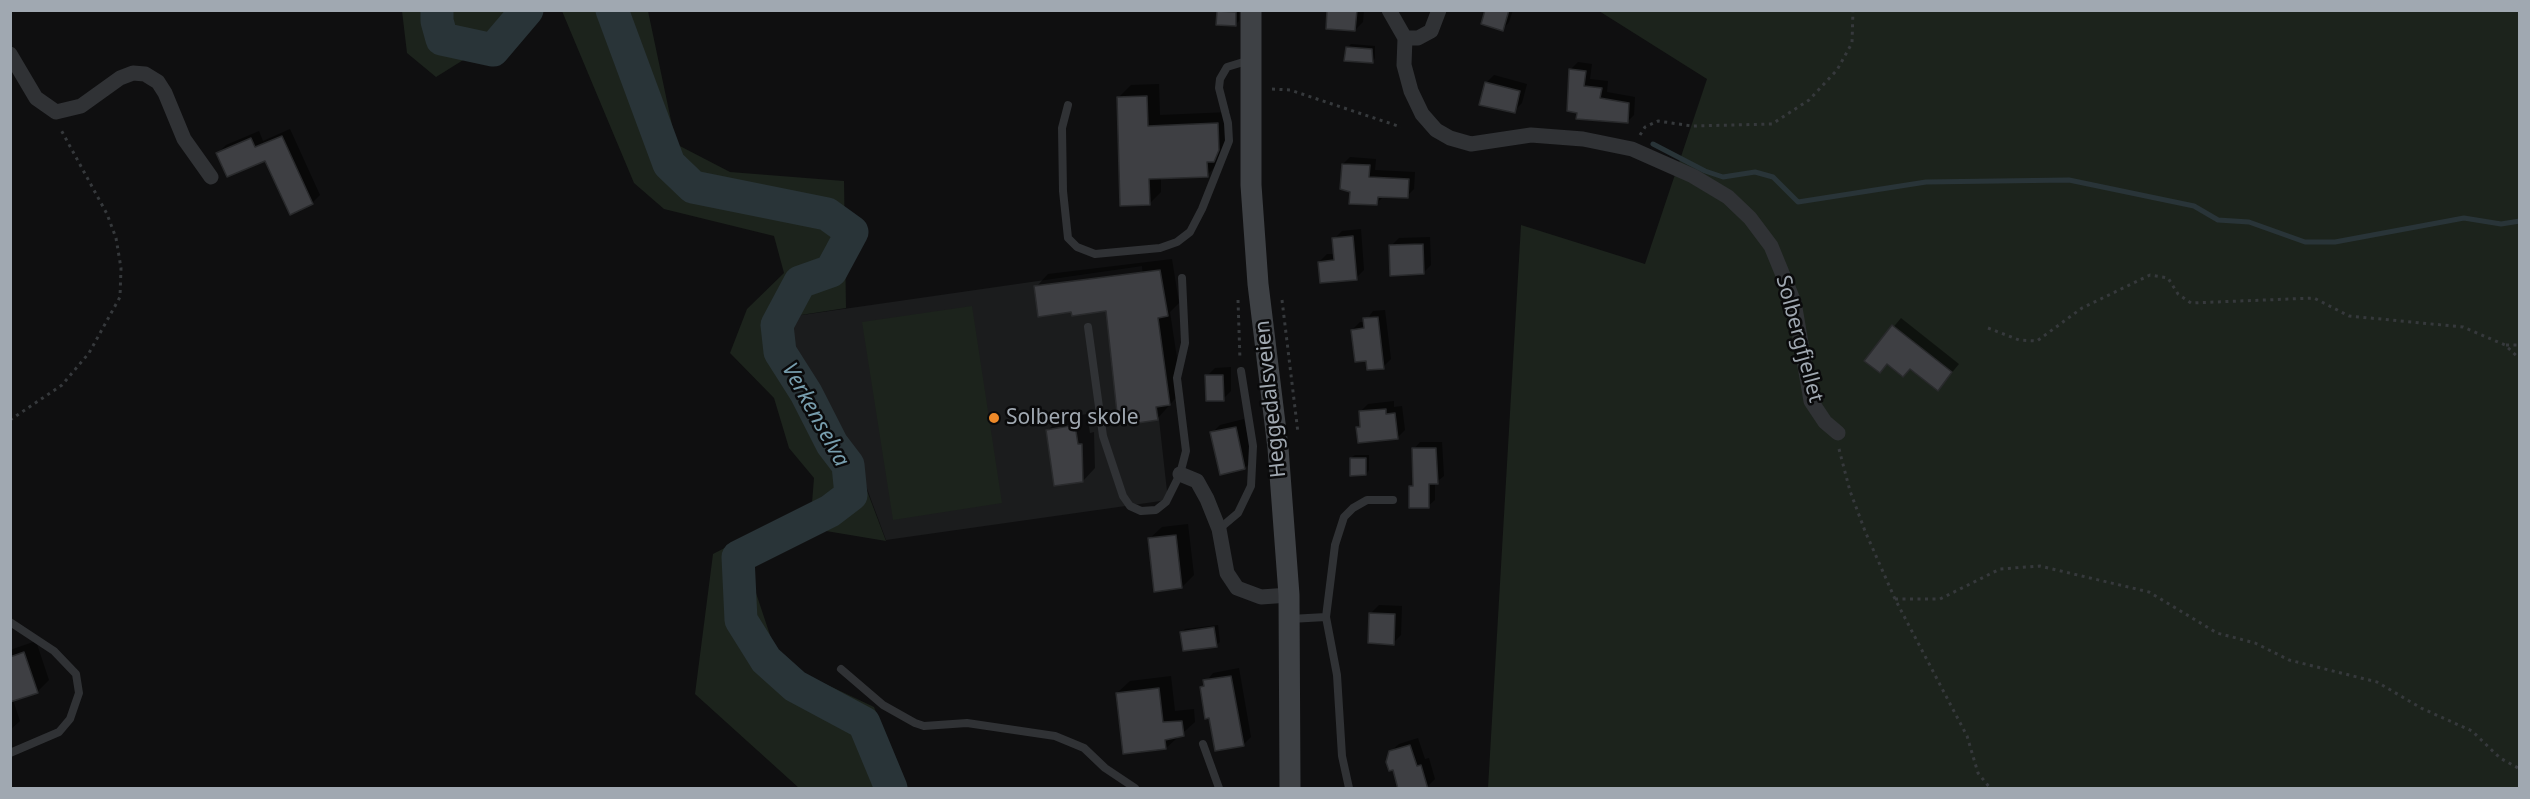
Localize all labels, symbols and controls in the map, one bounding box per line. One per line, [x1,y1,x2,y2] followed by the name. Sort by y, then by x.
[1770,273,1828,405] street label: Solbergfjellet
[1250,319,1292,479] street label: Heggedalsveien
[776,359,854,471] water label: Verkenselva
[1006,405,1138,431] place label: Solberg skole
[987,411,1001,425] marker: Solberg skole

